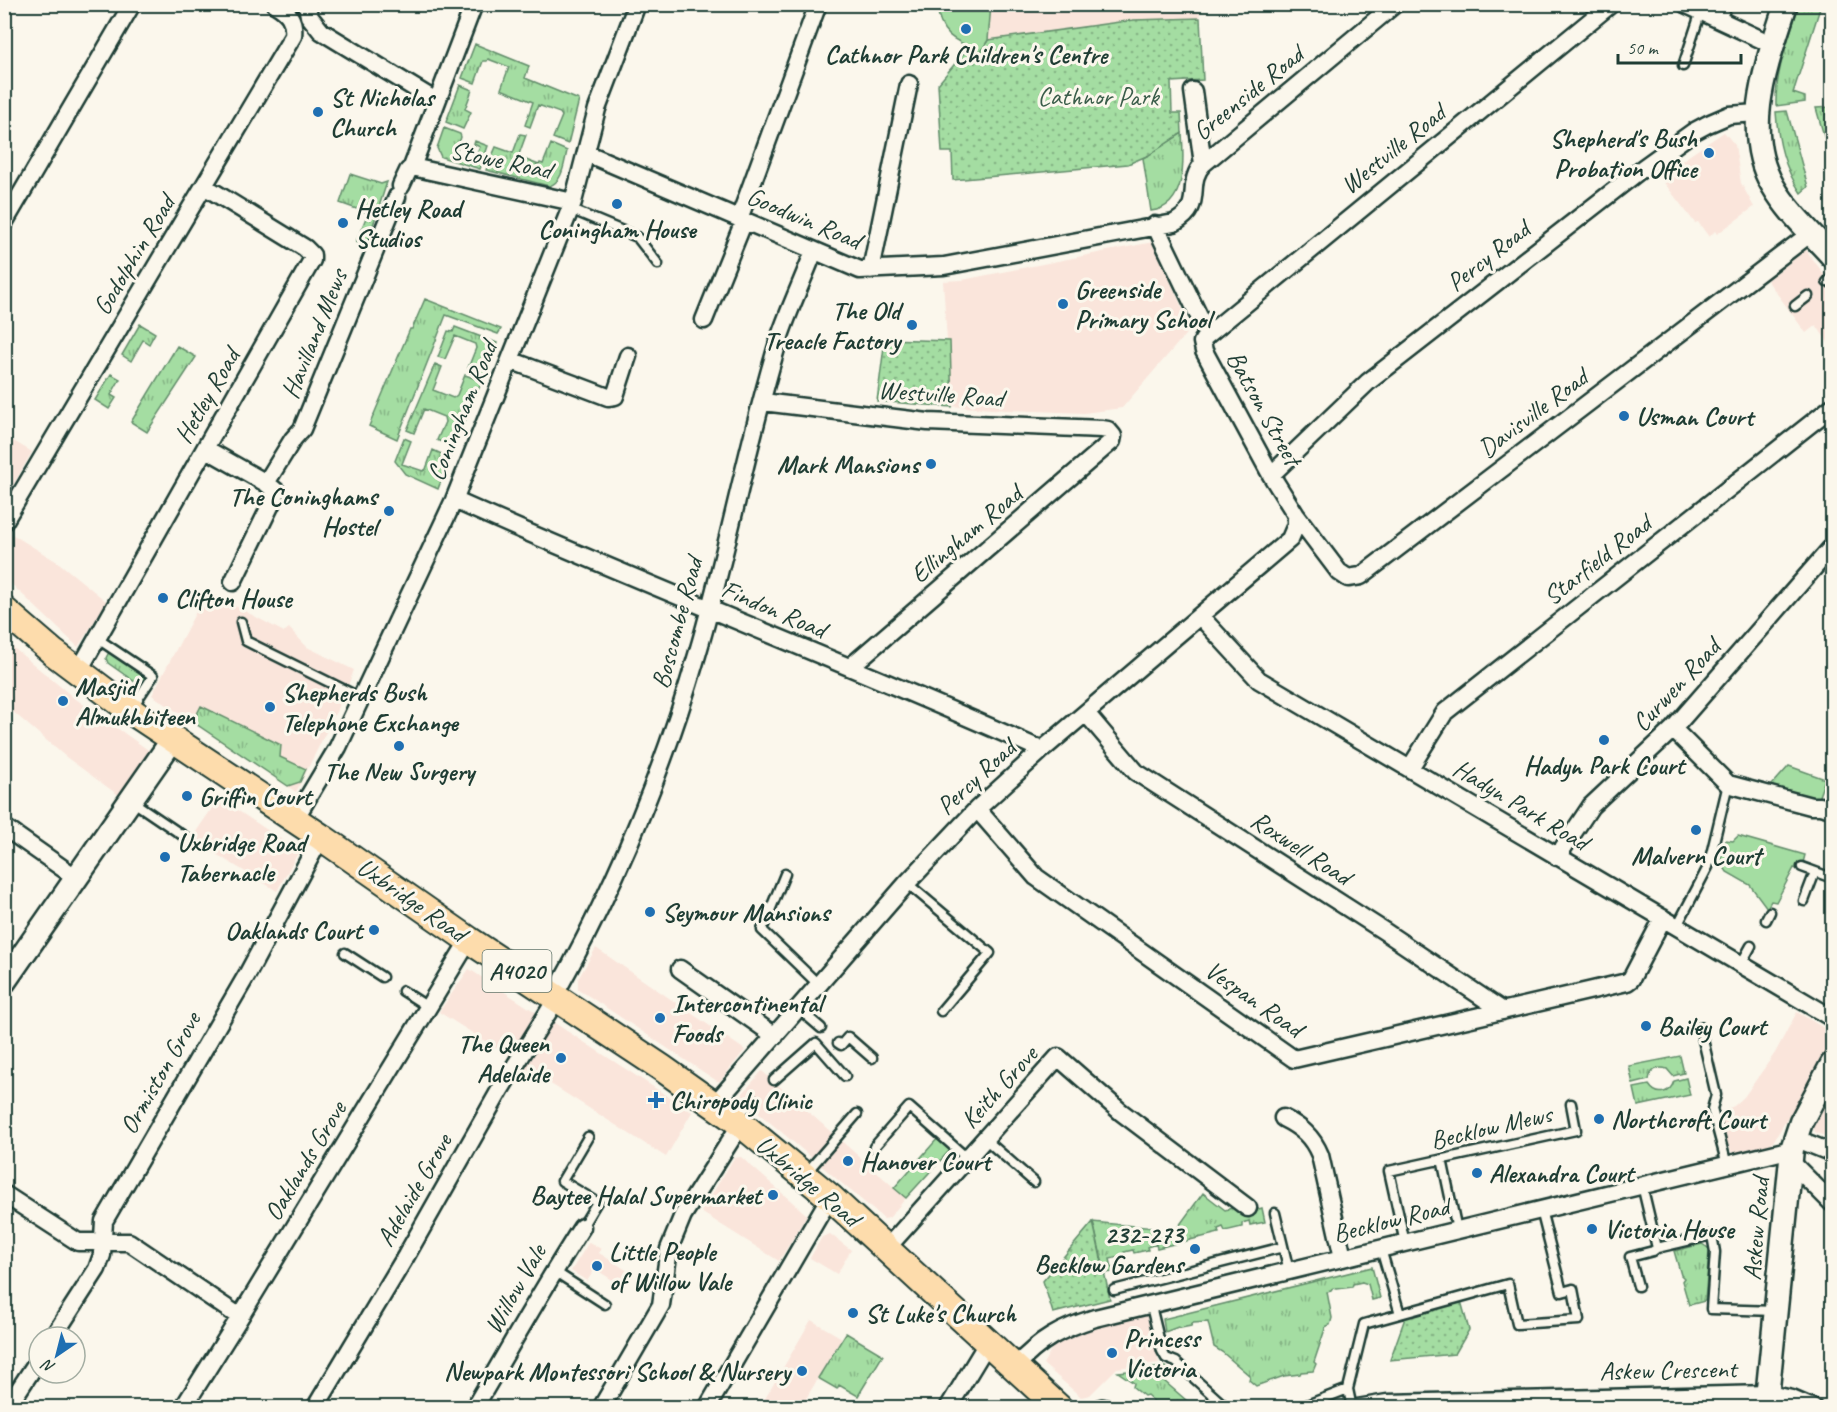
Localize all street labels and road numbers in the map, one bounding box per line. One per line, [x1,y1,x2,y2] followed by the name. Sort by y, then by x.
[1186,36,1313,148] street label: Greenside Road
[1334,94,1455,201] street label: Westville Road
[447,133,558,188] street label: Stowe Road
[742,179,870,258] street label: Goodwin Road
[85,186,185,321] street label: Godolphin Road
[1440,211,1539,299] street label: Percy Road
[273,263,356,403] street label: Havilland Mews
[419,333,506,486] street label: Coningham Road
[167,339,249,449] street label: Hetley Road
[1219,345,1311,474] street label: Batson Street
[1472,359,1597,465] street label: Davisville Road
[877,373,1008,415] street label: Westville Road
[903,475,1032,590] street label: Ellingham Road
[1536,505,1661,612] street label: Starfield Road
[644,550,711,692] street label: Boscombe Road
[717,572,835,647] street label: Findon Road
[1625,629,1730,738] street label: Curwen Road
[929,729,1025,822] street label: Percy Road
[1447,752,1598,860] street label: Hadyn Park Road
[1245,803,1361,895] street label: Roxwell Road
[351,850,476,952] street label: Uxbridge Road
[482,950,552,992] road number: A4020
[1199,953,1312,1047] street label: Vespan Road
[112,1004,210,1140] street label: Ormiston Grove
[953,1037,1047,1135] street label: Keith Grove
[256,1094,354,1227] street label: Oaklands Grove
[1427,1097,1557,1157] street label: Becklow Mews
[369,1126,460,1252] street label: Adelaide Grove
[749,1128,870,1237] street label: Uxbridge Road
[1735,1172,1777,1282] street label: Askew Road
[1330,1189,1456,1250] street label: Becklow Road
[476,1236,555,1339] street label: Willow Vale
[1599,1352,1739,1388] street label: Askew Crescent

